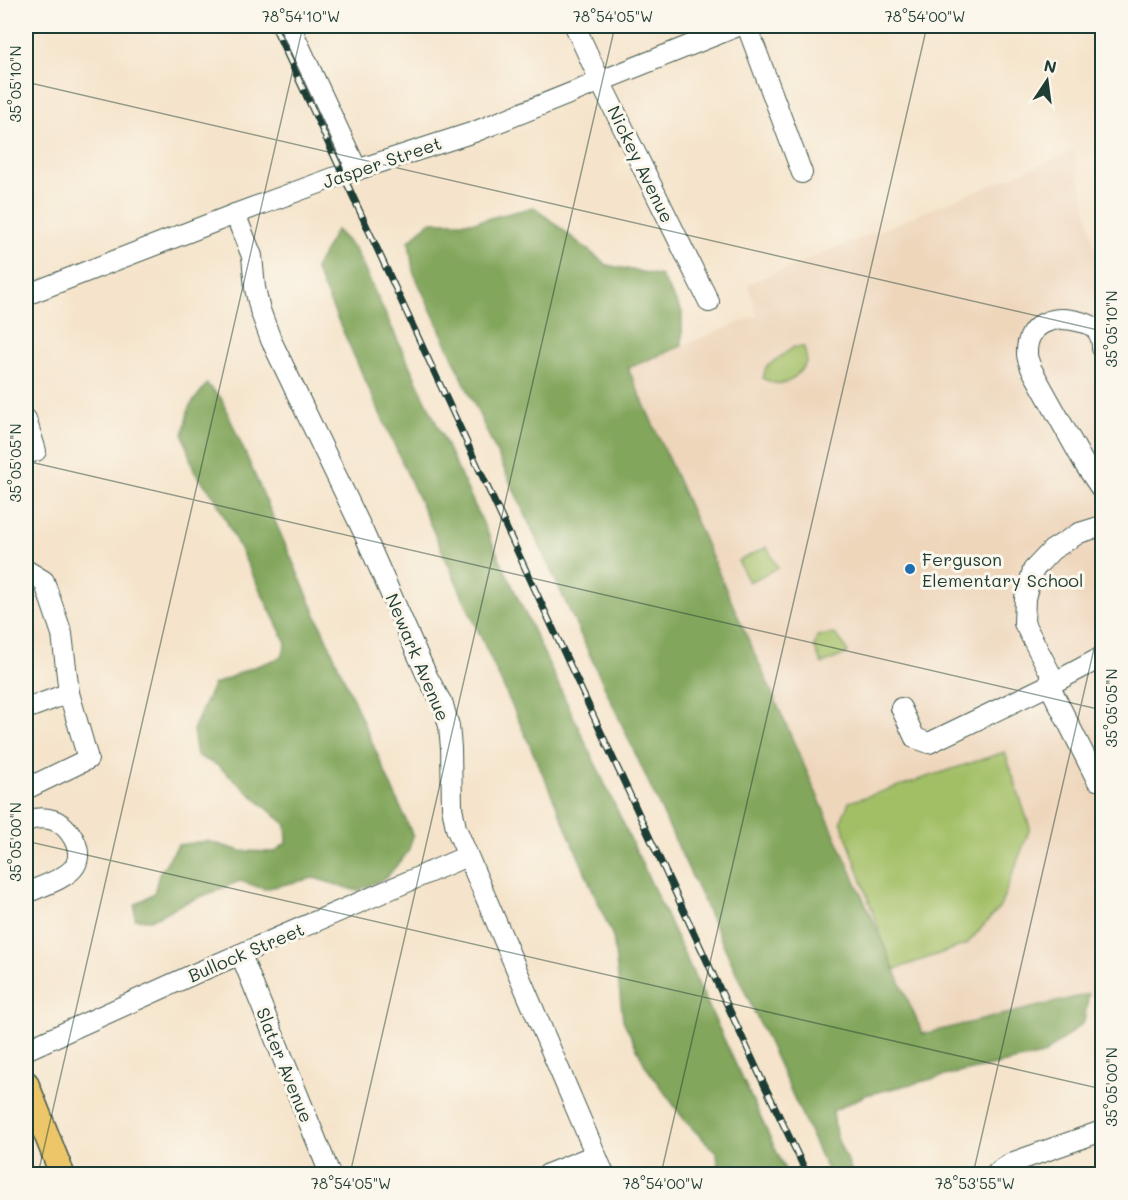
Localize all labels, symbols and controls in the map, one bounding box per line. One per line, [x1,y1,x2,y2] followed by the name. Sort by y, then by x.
[262,6,340,26] text: 78°54'10"W
[573,6,653,26] text: 78°54'05"W
[884,6,966,26] text: 78°54'00"W
[5,46,25,122] text: 35°05'10"N
[1017,51,1077,111] north arrow
[1042,54,1059,77] text: N
[602,101,680,227] street label: Nickey Avenue
[319,130,445,194] street label: Jasper Street
[1101,291,1121,367] text: 35°05'10"N
[5,424,25,503] text: 35°05'05"N
[922,547,1084,592] place label: Ferguson Elementary School
[903,562,917,576] marker: Ferguson Elementary School
[380,590,456,724] street label: Newark Avenue
[1101,669,1121,748] text: 35°05'05"N
[5,802,25,882] text: 35°05'00"N
[184,917,308,987] street label: Bullock Street
[251,1004,319,1126] street label: Slater Avenue
[1101,1047,1121,1127] text: 35°05'00"N
[311,1173,391,1193] text: 78°54'05"W
[622,1173,704,1193] text: 78°54'00"W
[935,1173,1015,1193] text: 78°53'55"W

